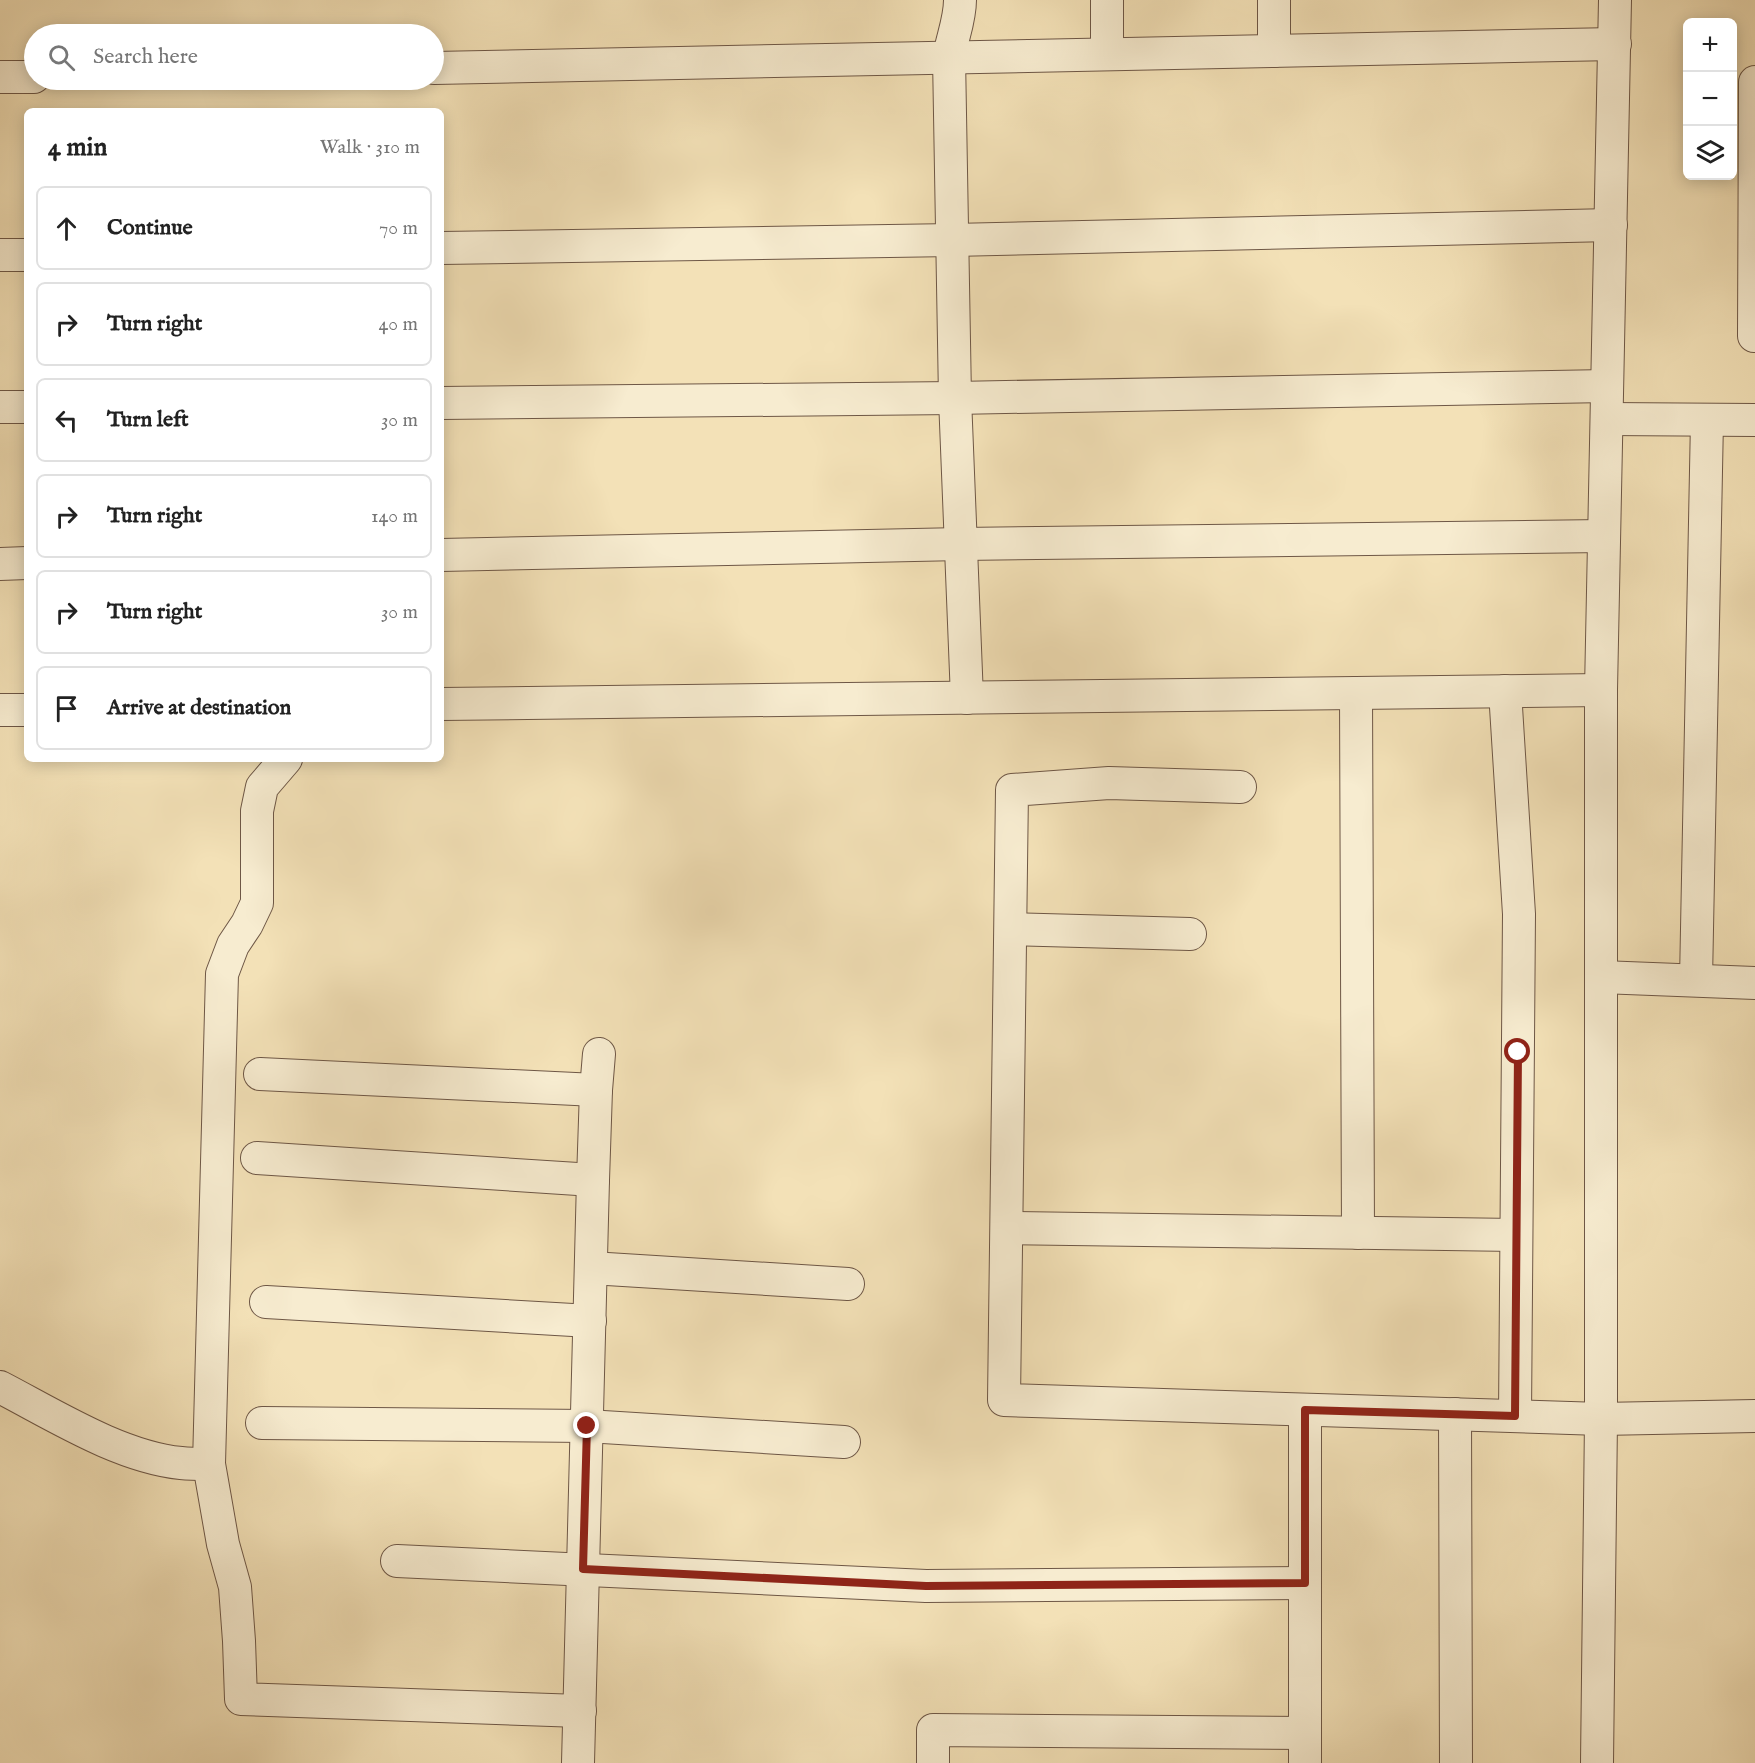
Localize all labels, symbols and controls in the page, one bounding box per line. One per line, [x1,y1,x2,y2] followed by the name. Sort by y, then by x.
[1683,18,1737,180] map controls
[1683,18,1737,72] button: +
[24,24,444,90] search box
[45,41,78,74] icon: search
[93,43,198,71] text: Search here
[1683,72,1737,126] button: −
[1683,126,1737,180] button: layers
[48,131,107,164] text: 4 min
[320,135,420,160] text: Walk · 310 m
[50,212,83,245] icon: ahead
[107,214,193,242] text: Continue
[379,216,418,241] text: 70 m
[50,308,83,341] icon: right
[107,310,202,338] text: Turn right
[379,312,418,337] text: 40 m
[50,404,83,437] icon: left
[107,406,189,434] text: Turn left
[381,408,418,433] text: 30 m
[50,500,83,533] icon: right
[107,502,202,530] text: Turn right
[371,504,418,529] text: 140 m
[50,596,83,629] icon: right
[107,598,202,626] text: Turn right
[381,600,418,625] text: 30 m
[50,692,83,725] icon: arrive
[107,694,291,722] text: Arrive at destination
[1504,1038,1530,1064] route start
[573,1412,599,1438] route end

